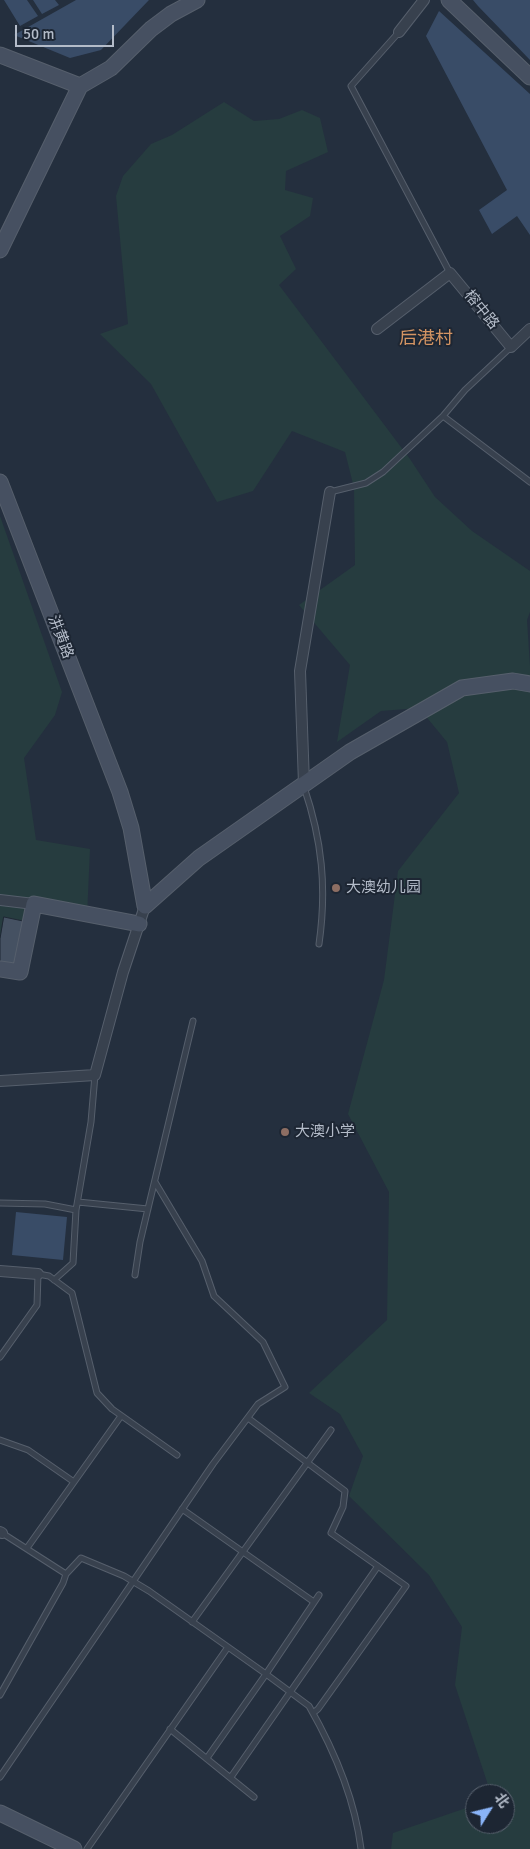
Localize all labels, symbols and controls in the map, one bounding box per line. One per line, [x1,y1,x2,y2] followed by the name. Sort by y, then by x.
[18,15,116,47] scale bar
[23,25,54,43] text: 50 m
[460,287,502,333] street label: 榕中路
[399,328,453,350] district label: 后港村
[44,613,76,661] street label: 汫黄路
[346,879,421,897] place label: 大澳幼儿园
[330,882,342,894] marker: 大澳幼儿园
[295,1123,355,1141] place label: 大澳小学
[279,1126,291,1138] marker: 大澳小学
[465,1784,515,1834] north arrow
[491,1790,513,1811] text: 北

